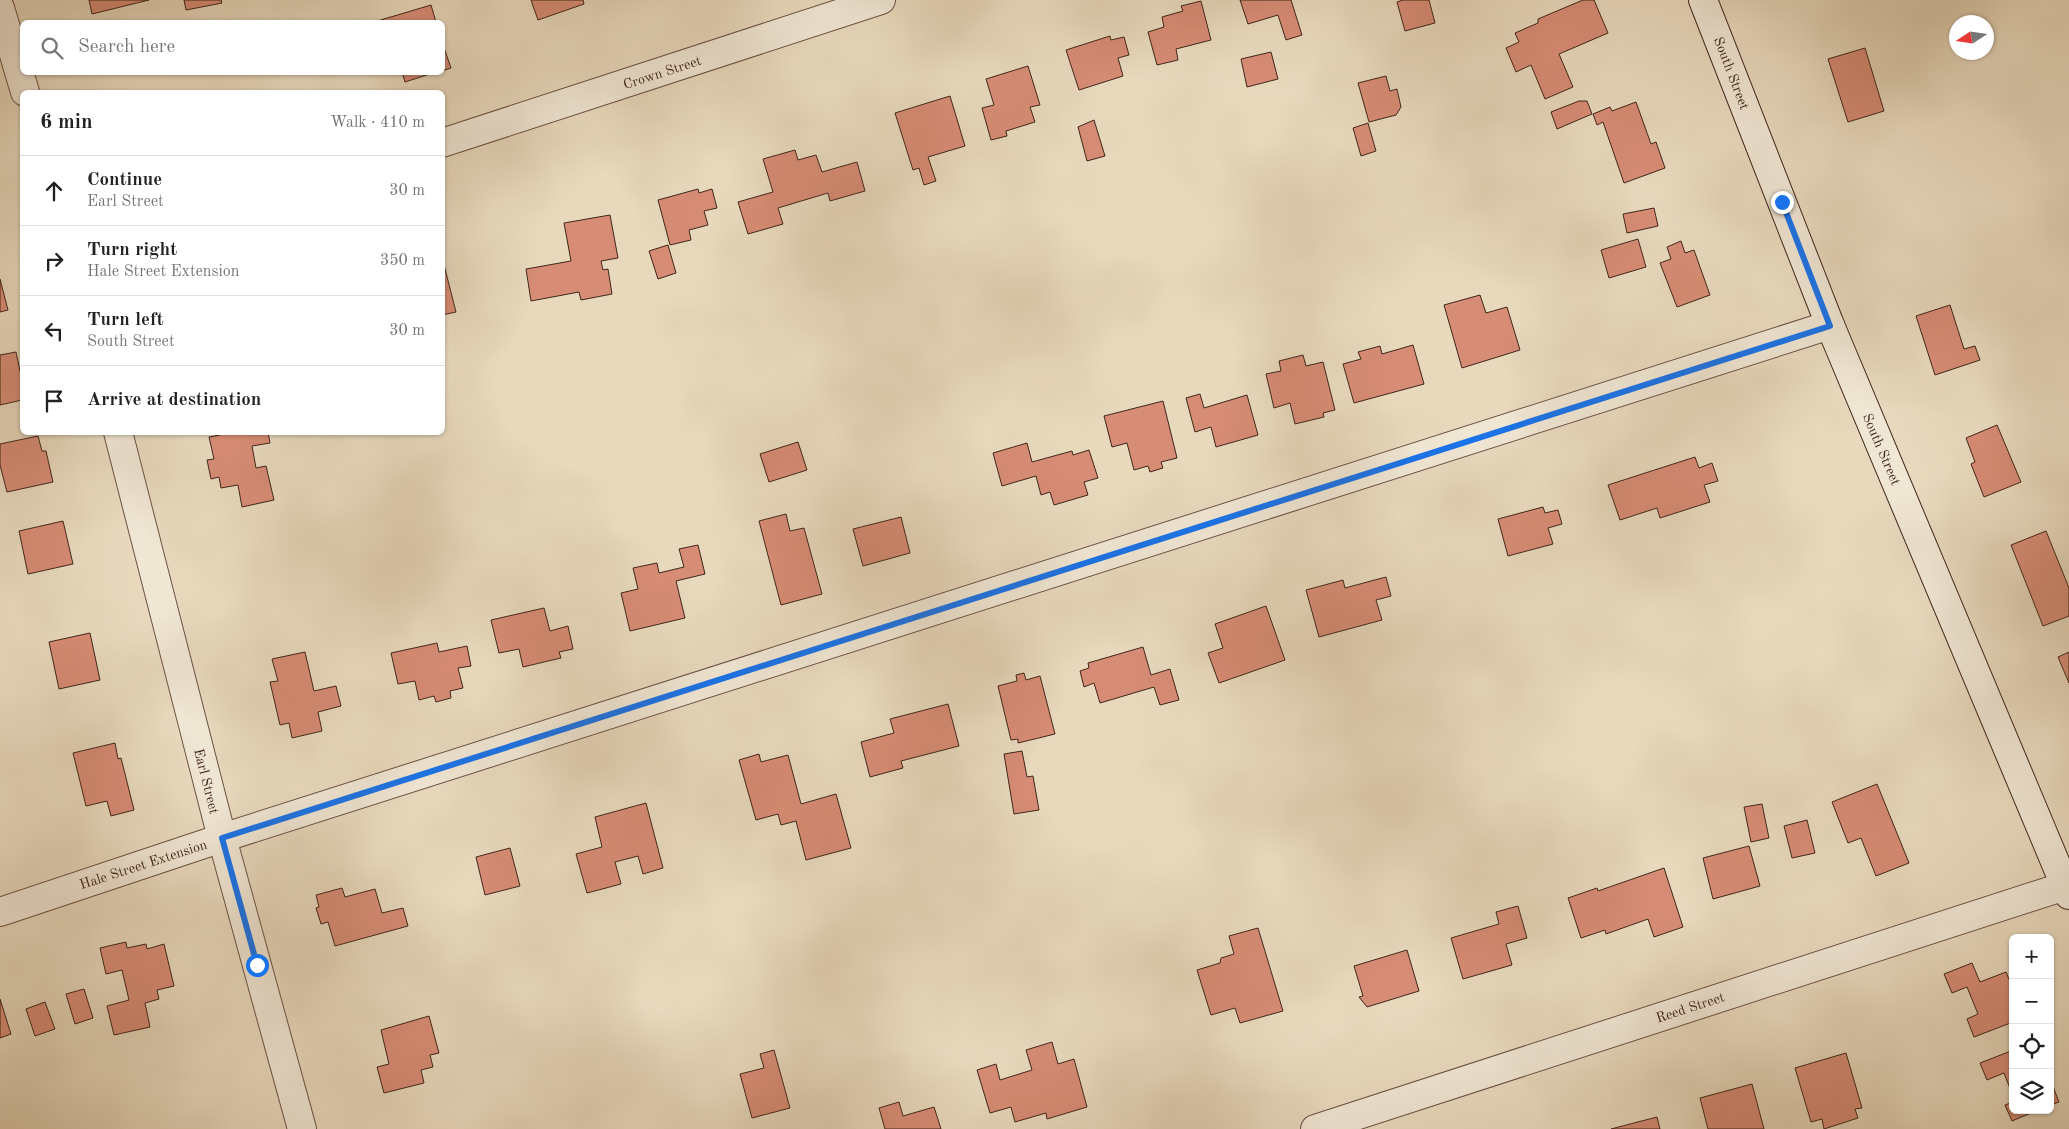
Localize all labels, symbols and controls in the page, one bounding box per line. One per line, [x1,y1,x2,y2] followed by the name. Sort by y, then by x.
[1949,15,1994,60] north arrow
[20,20,445,75] search box
[38,34,66,62] icon: search
[1711,35,1751,112] street label: South Street
[78,38,175,57] text: Search here
[621,54,703,92] street label: Crown Street
[40,112,93,133] text: 6 min
[330,115,425,131] text: Walk · 410 m
[87,171,162,190] text: Continue
[40,177,68,205] icon: ahead
[389,183,425,199] text: 30 m
[1771,191,1794,214] route end
[87,194,164,210] text: Earl Street
[87,241,177,260] text: Turn right
[40,247,68,275] icon: right
[380,253,425,269] text: 350 m
[87,264,239,280] text: Hale Street Extension
[87,311,164,330] text: Turn left
[40,317,68,345] icon: left
[389,323,425,339] text: 30 m
[87,334,175,350] text: South Street
[40,387,68,415] icon: arrive
[87,391,261,410] text: Arrive at destination
[1860,411,1903,487] street label: South Street
[191,747,221,816] street label: Earl Street
[78,838,209,892] street label: Hale Street Extension
[2009,934,2054,1114] map controls
[2009,934,2054,979] button: +
[246,954,269,977] route start
[2009,979,2054,1024] button: −
[1654,990,1726,1026] street label: Reed Street
[2009,1024,2054,1069] button: locate
[2009,1069,2054,1114] button: layers

